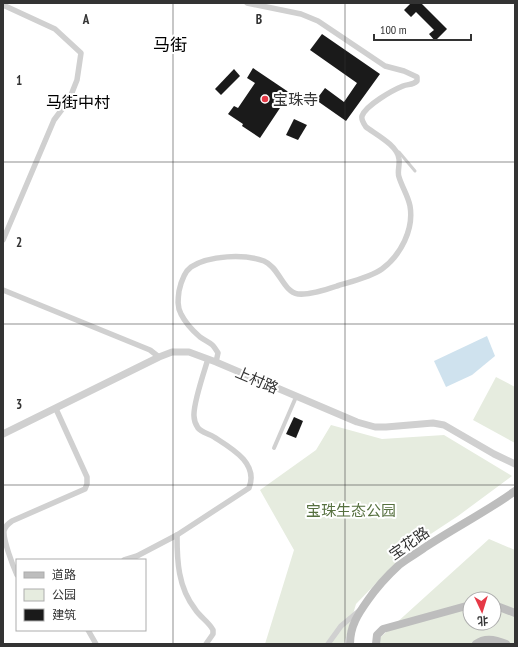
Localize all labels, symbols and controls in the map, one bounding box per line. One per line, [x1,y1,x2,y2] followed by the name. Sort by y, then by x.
[82,11,90,28] text: A
[256,11,262,28] text: B
[374,16,471,42] scale bar
[380,22,407,37] text: 100 m
[153,34,187,56] district label: 马街
[16,72,22,89] text: 1
[273,90,318,109] place label: 宝珠寺
[46,92,110,112] district label: 马街中村
[260,94,270,104] marker: 宝珠寺
[16,234,22,251] text: 2
[233,362,281,398] street label: 上村路
[16,396,22,413] text: 3
[306,501,396,520] park label: 宝珠生态公园
[385,522,433,564] street label: 宝花路
[16,559,146,631] legend
[52,567,76,582] text: 道路
[52,587,76,602] text: 公园
[462,591,502,631] north arrow
[52,607,76,622] text: 建筑
[477,614,489,628] text: 北

